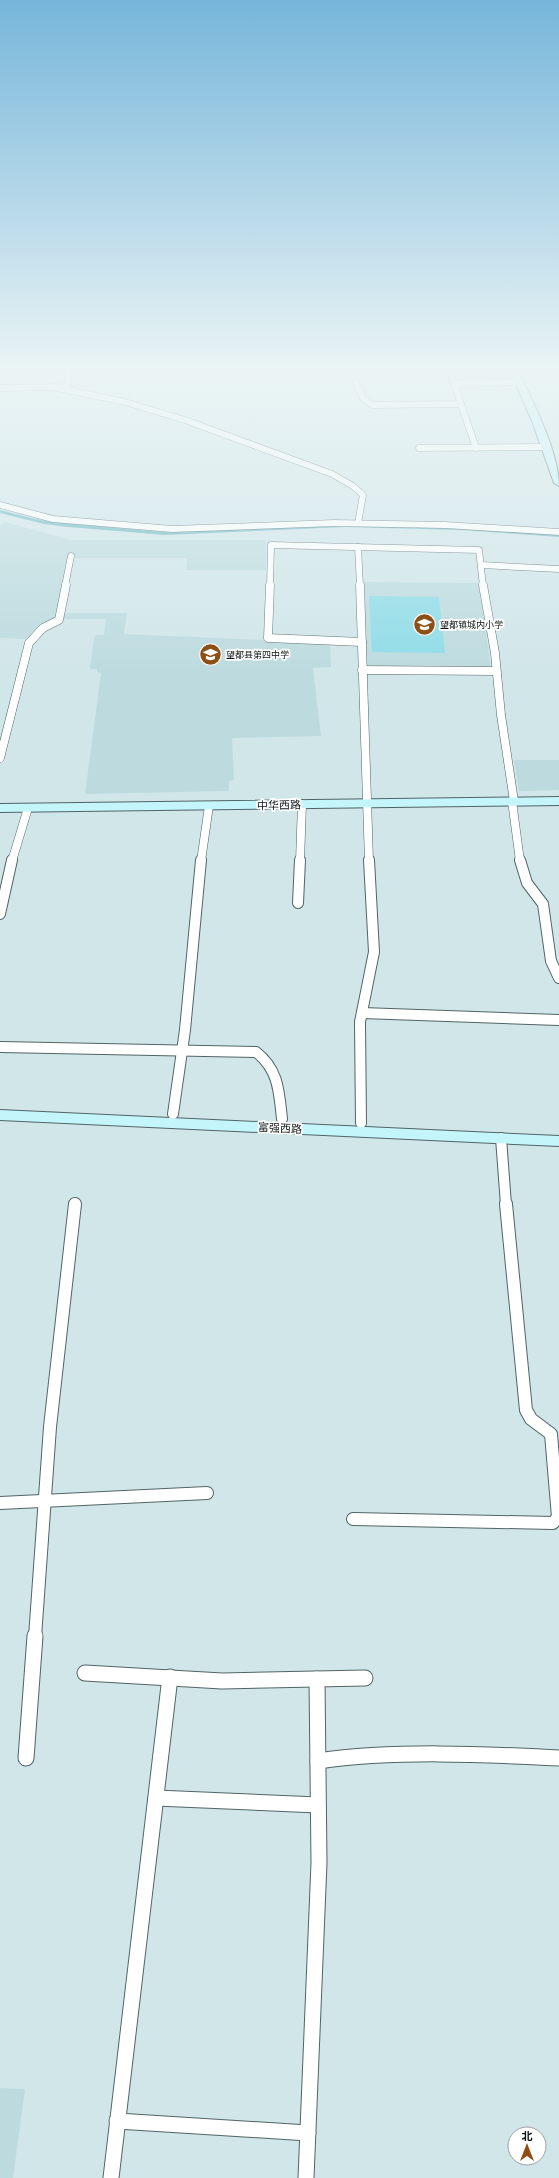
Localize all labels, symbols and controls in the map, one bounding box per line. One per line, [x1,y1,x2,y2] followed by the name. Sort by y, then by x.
[412,612,438,638] school or university icon: 望都镇城内小学
[440,619,503,630] place label: 望都镇城内小学
[198,642,224,668] school or university icon: 望都县第四中学
[226,649,289,660] place label: 望都县第四中学
[257,798,301,812] street label: 中华西路
[258,1120,302,1136] street label: 富强西路
[507,2126,547,2166] north arrow
[522,2129,533,2143] text: 北

